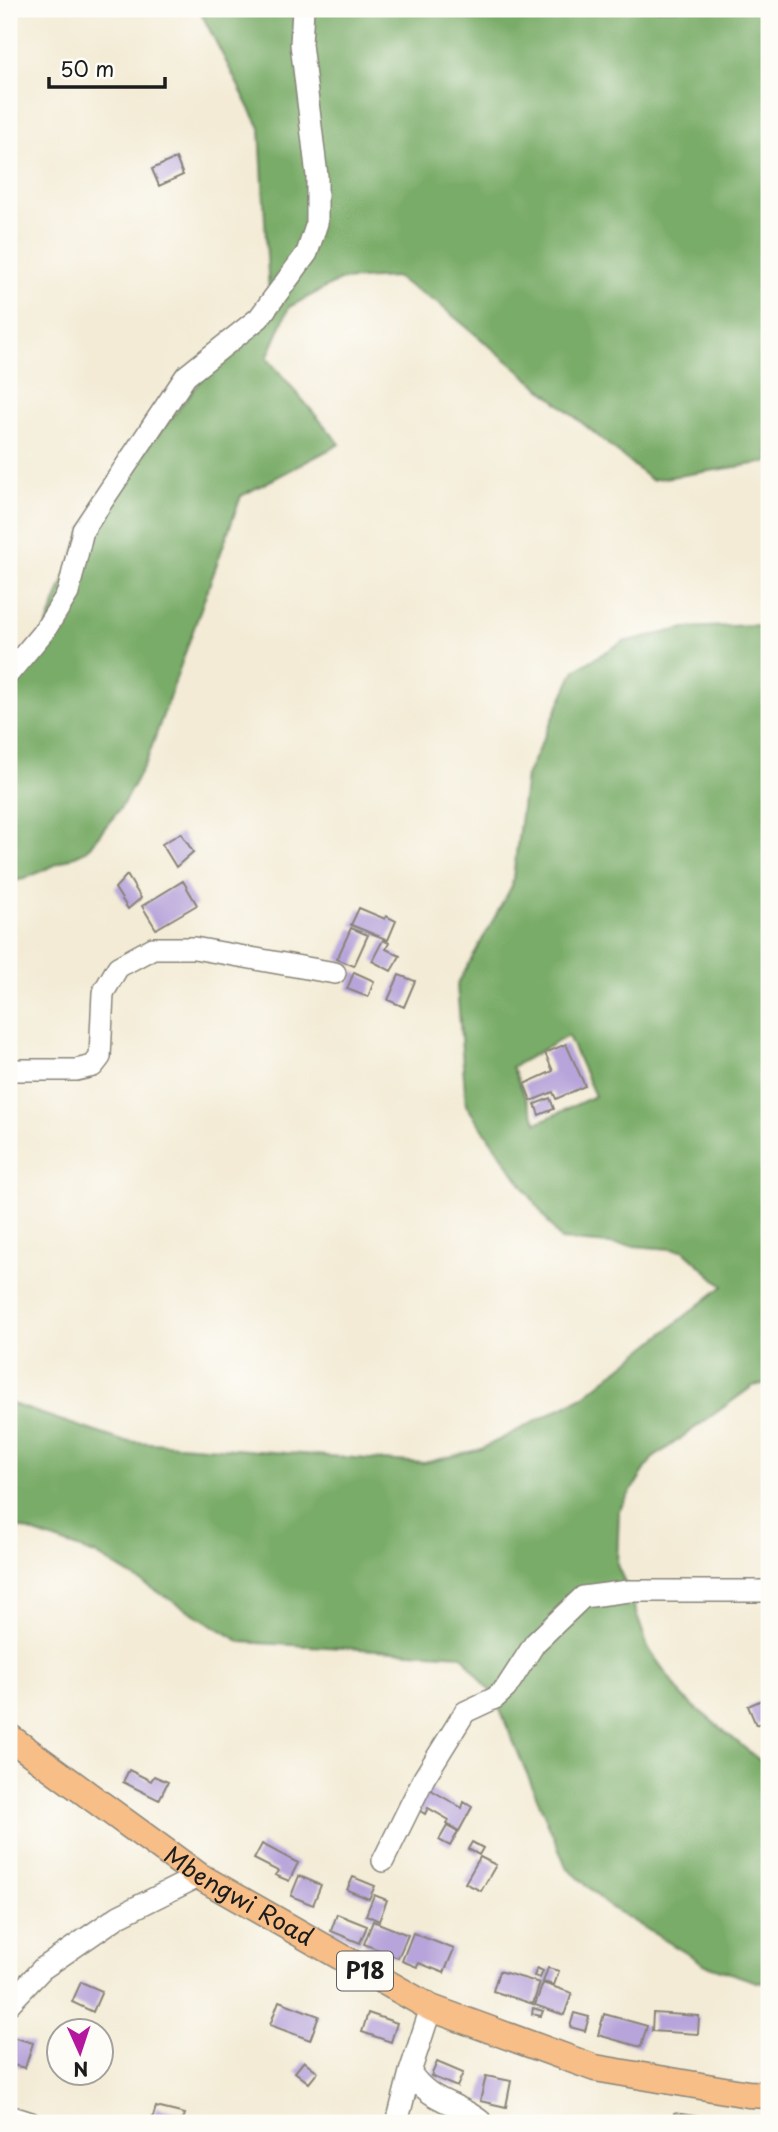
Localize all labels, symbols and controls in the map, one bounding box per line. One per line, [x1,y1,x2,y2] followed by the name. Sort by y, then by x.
[49,46,164,90] scale bar
[60,52,114,84] text: 50 m
[157,1836,321,1954] street label: Mbengwi Road
[337,1952,393,1990] road number: P18
[46,2016,116,2086] north arrow
[73,2056,89,2084] text: N

